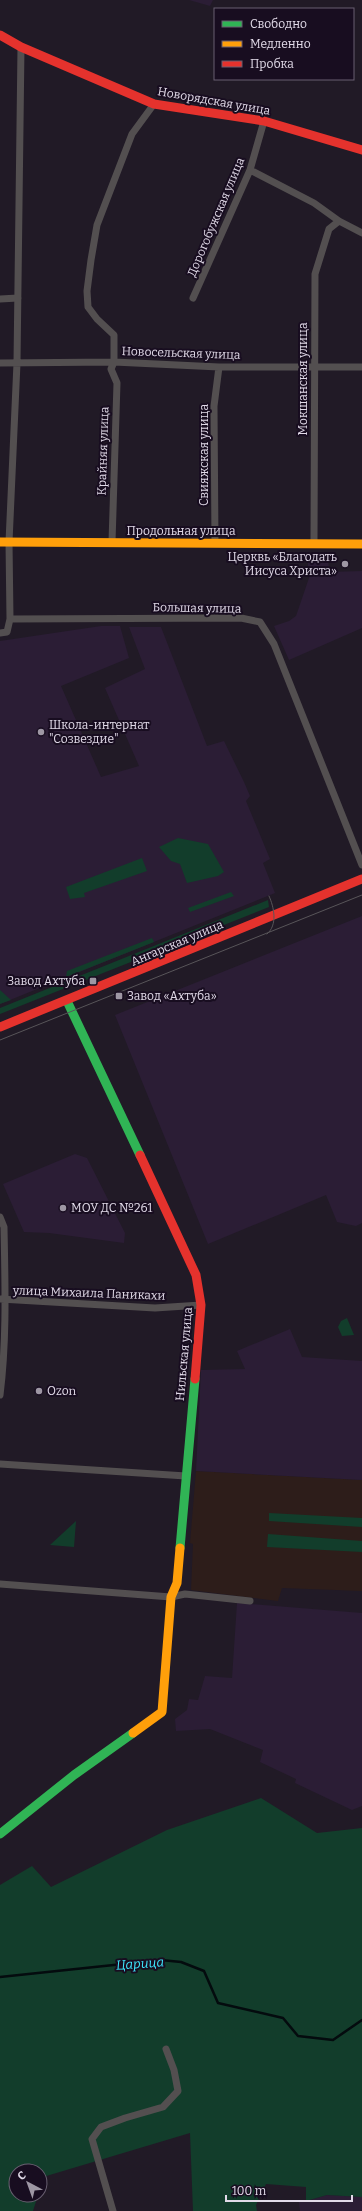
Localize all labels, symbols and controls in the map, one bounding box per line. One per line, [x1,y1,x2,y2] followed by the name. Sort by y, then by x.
[214,8,354,80] legend
[250,17,307,31] text: Свободно
[250,37,311,51] text: Медленно
[250,57,294,71] text: Пробка
[156,84,272,118] street label: Новорядская улица
[185,155,248,279] street label: Дорогобужская улица
[296,322,310,436] street label: Мокшанская улица
[121,344,241,362] street label: Новосельская улица
[197,404,211,506] street label: Свияжская улица
[94,406,112,496] street label: Крайняя улица
[126,524,236,538] street label: Продольная улица
[228,550,337,578] place label: Церквь «Благодать Иисуса Христа»
[340,559,350,569] marker: Церквь «Благодать Иисуса Христа»
[153,600,242,616] street label: Большая улица
[49,718,149,746] place label: Школа-интернат "Созвездие"
[36,727,46,737] marker: Школа-интернат "Созвездие"
[129,917,226,969] street label: Ангарская улица
[7,974,85,988] place label: Завод Ахтуба
[88,976,98,986] marker: Завод Ахтуба
[127,989,217,1003] place label: Завод «Ахтуба»
[114,991,124,1001] marker: Завод «Ахтуба»
[71,1201,152,1215] place label: МОУ ДС №261
[58,1203,68,1213] marker: МОУ ДС №261
[12,1283,166,1303] street label: улица Михаила Паникахи
[173,1306,195,1402] street label: Нильская улица
[47,1384,77,1398] place label: Ozon
[34,1386,44,1396] marker: Ozon
[116,1954,165,1973] water label: Царица
[8,2163,48,2203] north arrow
[15,2169,29,2183] text: С
[226,2177,352,2203] scale bar
[232,2184,267,2198] text: 100 m

